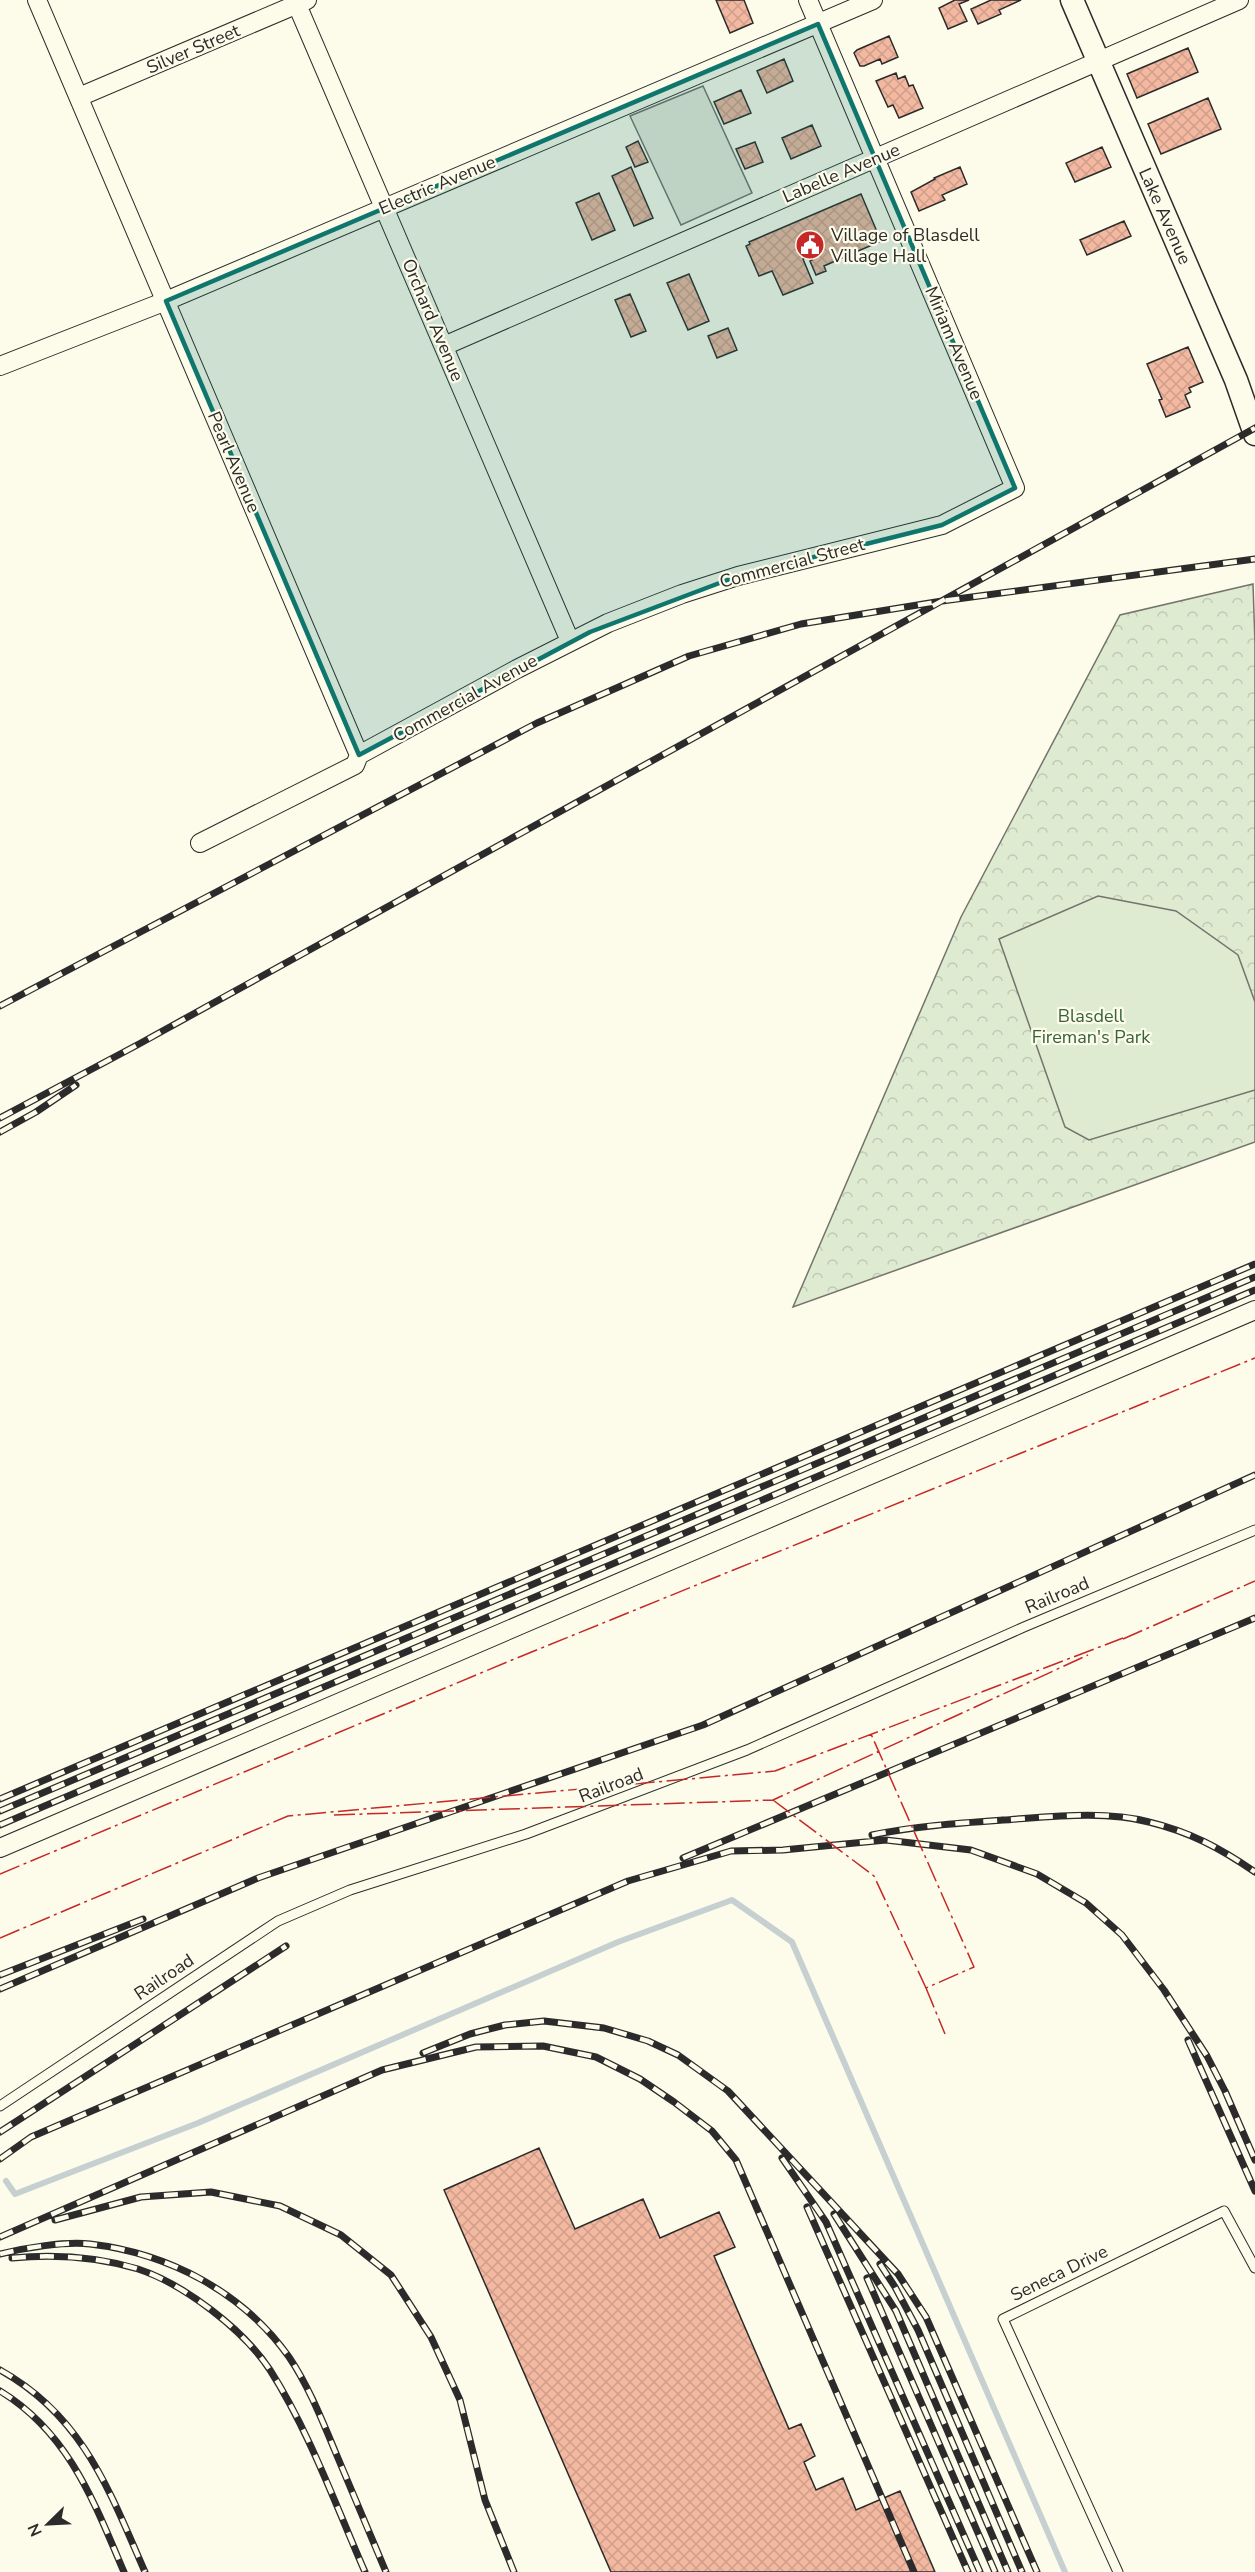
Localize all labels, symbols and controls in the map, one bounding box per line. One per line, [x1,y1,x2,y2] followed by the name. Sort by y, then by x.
[143,18,244,79] street label: Silver Street
[779,137,903,209] street label: Labelle Avenue
[375,150,499,220] street label: Electric Avenue
[1133,164,1197,268] street label: Lake Avenue
[830,223,980,268] place label: Village of Blasdell Village Hall
[794,229,826,261] public building icon: Village of Blasdell Village Hall
[396,255,470,385] street label: Orchard Avenue
[919,283,989,403] street label: Miriam Avenue
[202,408,266,516] street label: Pearl Avenue
[717,532,868,594] street label: Commercial Street
[389,648,541,748] street label: Commercial Avenue
[1032,1004,1151,1049] park label: Blasdell Fireman's Park
[1021,1571,1093,1619] street label: Railroad
[575,1762,647,1808] street label: Railroad
[129,1948,199,2006] street label: Railroad
[1006,2239,1112,2307] street label: Seneca Drive
[18,2494,78,2554] north arrow
[23,2520,48,2540] text: N

